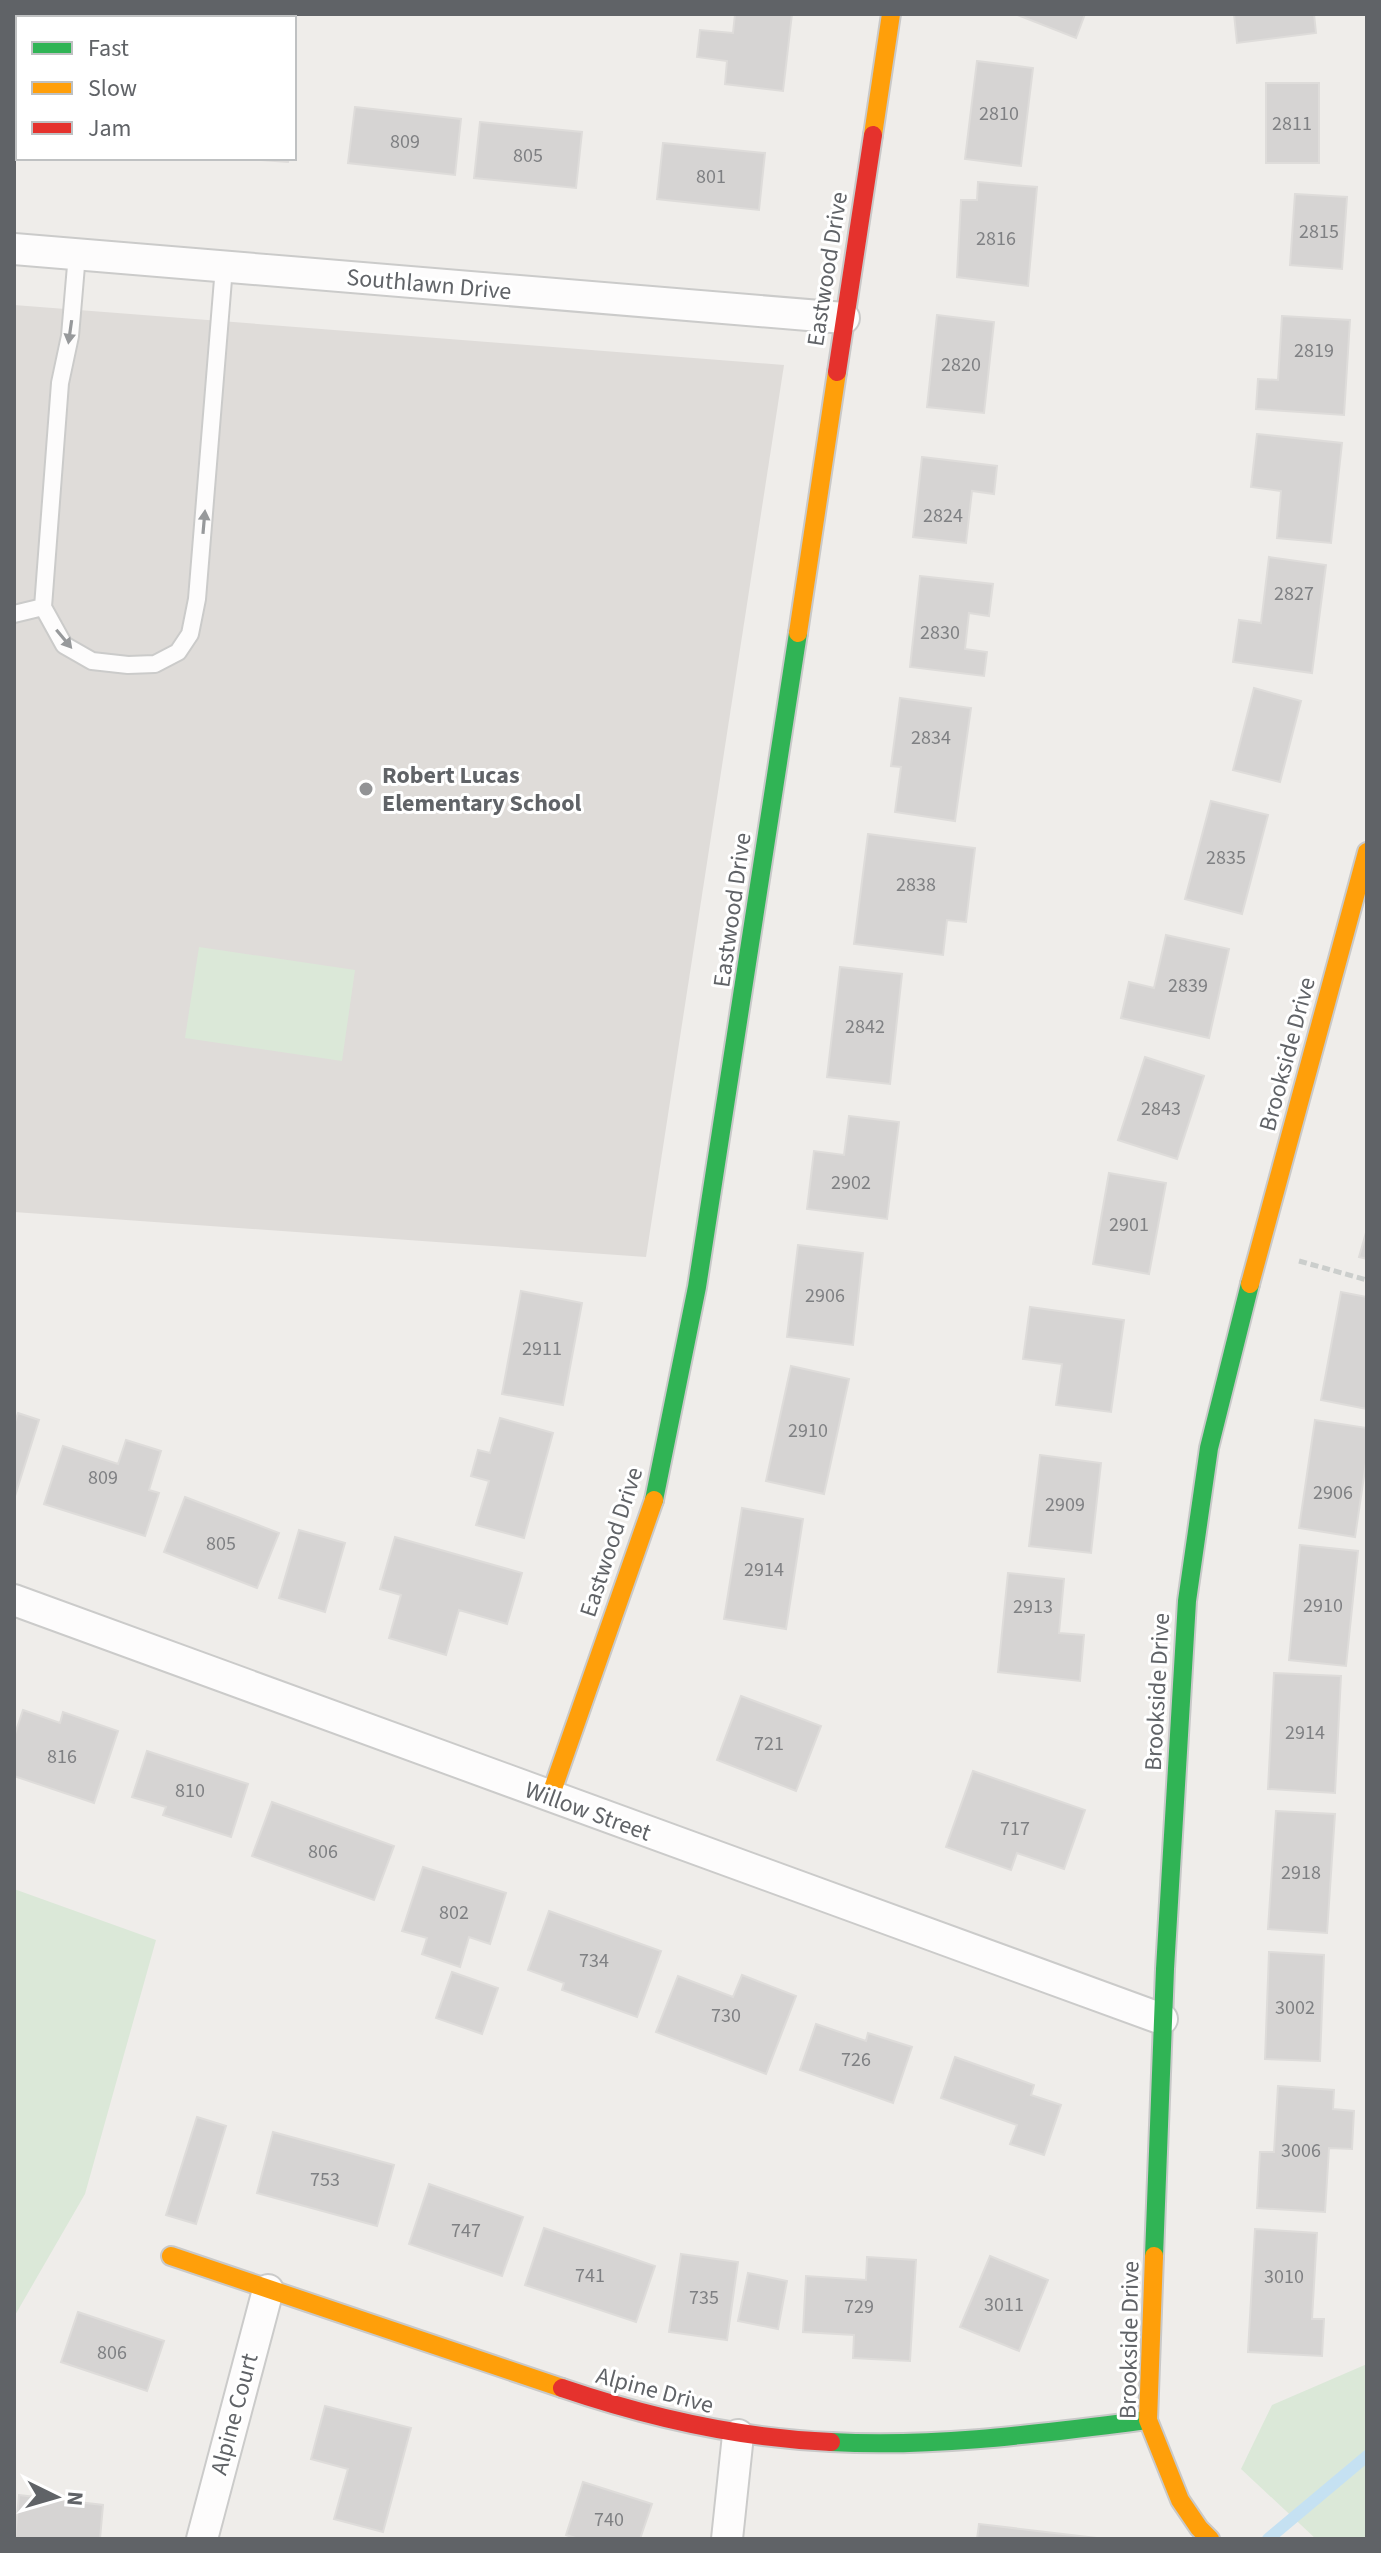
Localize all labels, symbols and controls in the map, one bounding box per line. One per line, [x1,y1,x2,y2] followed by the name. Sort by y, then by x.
[16,16,296,160] legend
[88,31,129,66] text: Fast
[88,71,137,106] text: Slow
[979,100,1019,128] house number: 2810
[1272,110,1312,138] house number: 2811
[88,111,132,146] text: Jam
[390,128,420,156] house number: 809
[513,142,543,170] house number: 805
[696,163,726,191] house number: 801
[798,189,857,349] street label: Eastwood Drive
[1299,218,1339,246] house number: 2815
[976,225,1016,253] house number: 2816
[345,260,513,309] street label: Southlawn Drive
[63,319,76,344] one-way arrow
[1294,337,1334,365] house number: 2819
[941,351,981,379] house number: 2820
[923,502,963,530] house number: 2824
[197,509,210,534] one-way arrow
[1274,580,1314,608] house number: 2827
[920,619,960,647] house number: 2830
[54,629,72,649] one-way arrow
[911,724,951,752] house number: 2834
[382,758,581,821] place label: Robert Lucas Elementary School
[357,780,375,798] marker: Robert Lucas Elementary School
[704,831,761,990] street label: Eastwood Drive
[1206,844,1246,872] house number: 2835
[896,871,936,899] house number: 2838
[1168,972,1208,1000] house number: 2839
[1250,973,1325,1135] street label: Brookside Drive
[845,1013,885,1041] house number: 2842
[1141,1095,1181,1123] house number: 2843
[831,1169,871,1197] house number: 2902
[1109,1211,1149,1239] house number: 2901
[805,1282,845,1310] house number: 2906
[522,1335,562,1363] house number: 2911
[788,1417,828,1445] house number: 2910
[571,1463,652,1622] street label: Eastwood Drive
[88,1464,118,1492] house number: 809
[1313,1479,1353,1507] house number: 2906
[1045,1491,1085,1519] house number: 2909
[206,1530,236,1558] house number: 805
[744,1556,784,1584] house number: 2914
[1303,1592,1343,1620] house number: 2910
[1013,1593,1053,1621] house number: 2913
[1136,1612,1179,1772] street label: Brookside Drive
[1285,1719,1325,1747] house number: 2914
[754,1730,784,1758] house number: 721
[47,1743,77,1771] house number: 816
[520,1772,656,1851] street label: Willow Street
[175,1777,205,1805] house number: 810
[1000,1815,1030,1843] house number: 717
[308,1838,338,1866] house number: 806
[1281,1859,1321,1887] house number: 2918
[439,1899,469,1927] house number: 802
[579,1947,609,1975] house number: 734
[1275,1994,1315,2022] house number: 3002
[711,2002,741,2030] house number: 730
[841,2046,871,2074] house number: 726
[1281,2137,1321,2165] house number: 3006
[310,2166,340,2194] house number: 753
[451,2217,481,2245] house number: 747
[1111,2261,1148,2419] street label: Brookside Drive
[575,2262,605,2290] house number: 741
[1264,2263,1304,2291] house number: 3010
[689,2284,719,2312] house number: 735
[984,2291,1024,2319] house number: 3011
[844,2293,874,2321] house number: 729
[97,2339,127,2367] house number: 806
[201,2350,267,2479] street label: Alpine Court
[592,2358,717,2423] street label: Alpine Drive
[16,2457,96,2537] north arrow
[58,2490,92,2507] text: N
[594,2506,624,2534] house number: 740

